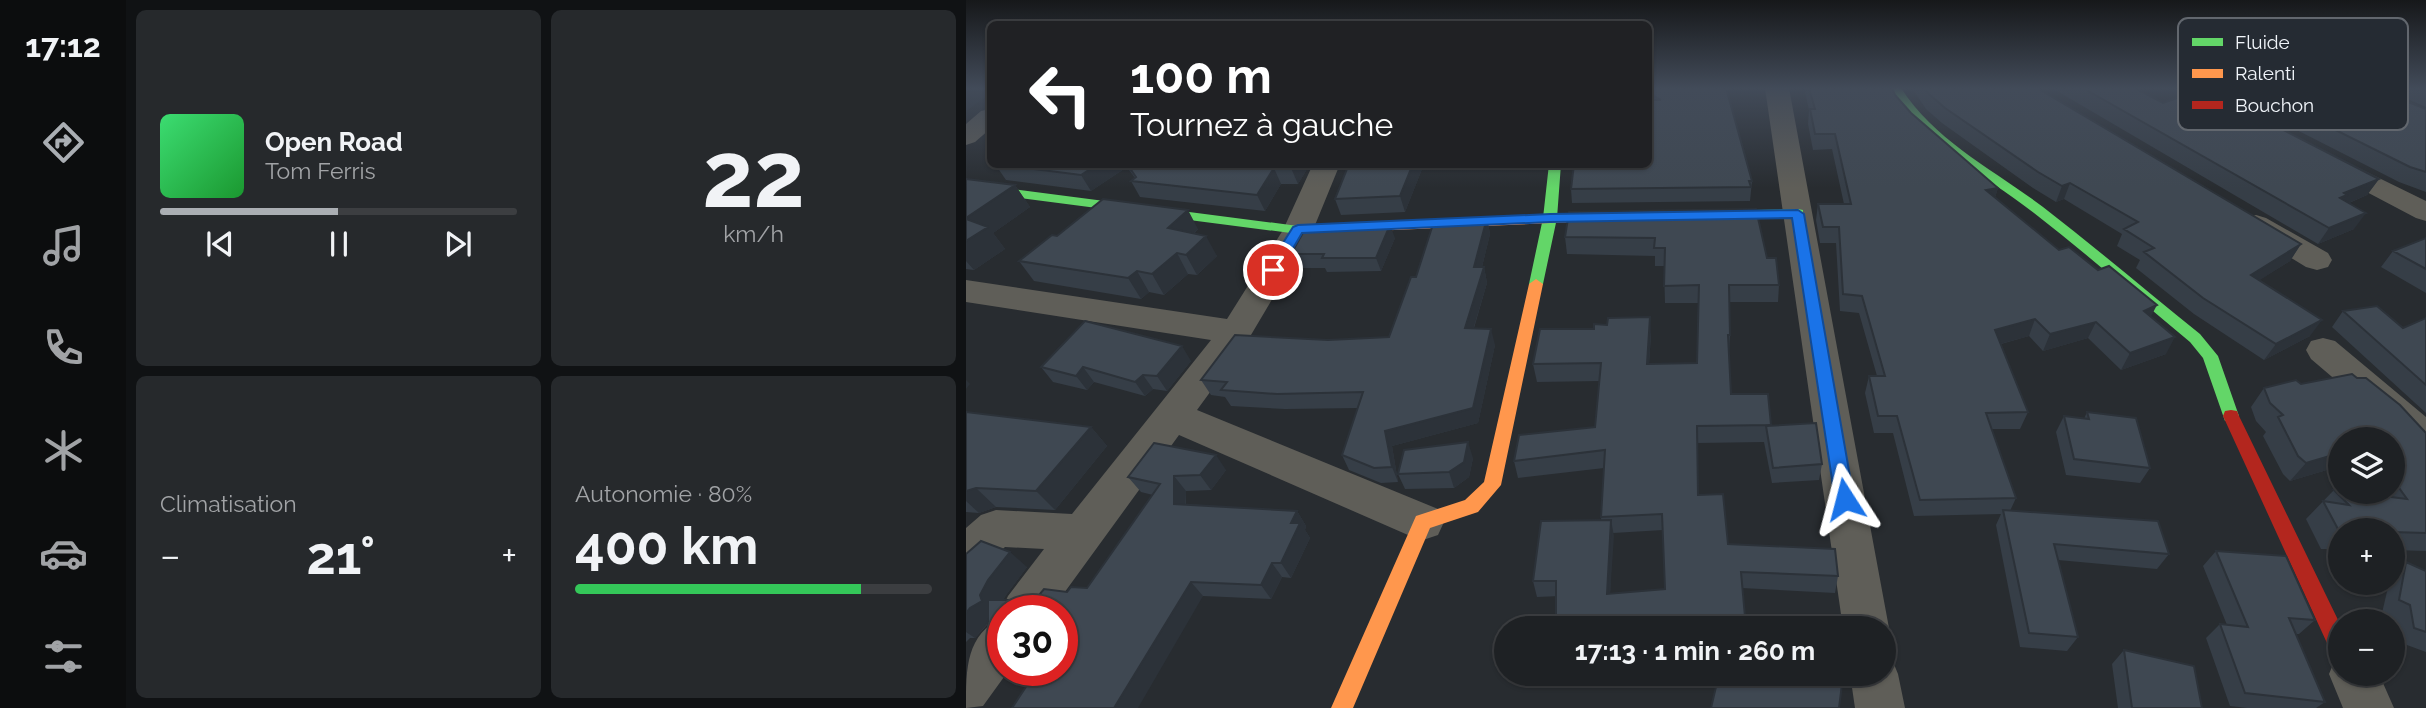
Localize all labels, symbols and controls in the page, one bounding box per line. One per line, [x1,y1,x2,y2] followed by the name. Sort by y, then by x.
[2178,18,2408,130] legend
[25,27,101,64] text: 17:12
[2235,31,2290,53] text: Fluide
[1130,47,1272,104] text: 100 m
[1015,49,1106,140] icon: left
[2235,62,2295,84] text: Ralenti
[2235,94,2314,116] text: Bouchon
[1130,106,1393,143] text: Tournez à gauche
[39,118,88,167] icon: directions
[702,121,805,228] text: 22
[265,127,403,157] text: Open Road
[265,157,376,184] text: Tom Ferris
[723,220,784,247] text: km/h
[39,221,88,270] icon: music
[201,225,239,263] icon: previous
[320,225,358,263] icon: pause
[439,225,477,263] icon: next
[1243,240,1303,300] pin
[1254,251,1292,289] icon: arrive
[39,323,88,372] icon: phone
[39,426,88,475] icon: climate
[2328,427,2405,686] map controls
[2328,427,2405,504] button: layers
[1808,462,1882,536] position arrow
[575,480,752,507] text: Autonomie · 80%
[160,490,297,517] text: Climatisation
[575,515,758,576] text: 400 km
[2328,518,2405,595] button: +
[307,525,375,586] text: 21°
[39,529,88,578] icon: car
[160,533,180,578] text: −
[501,533,517,578] text: +
[987,595,1078,686] speed limit sign: 30
[2328,609,2405,686] button: −
[39,632,88,681] icon: filters
[1575,636,1815,666] text: 17:13 · 1 min · 260 m

